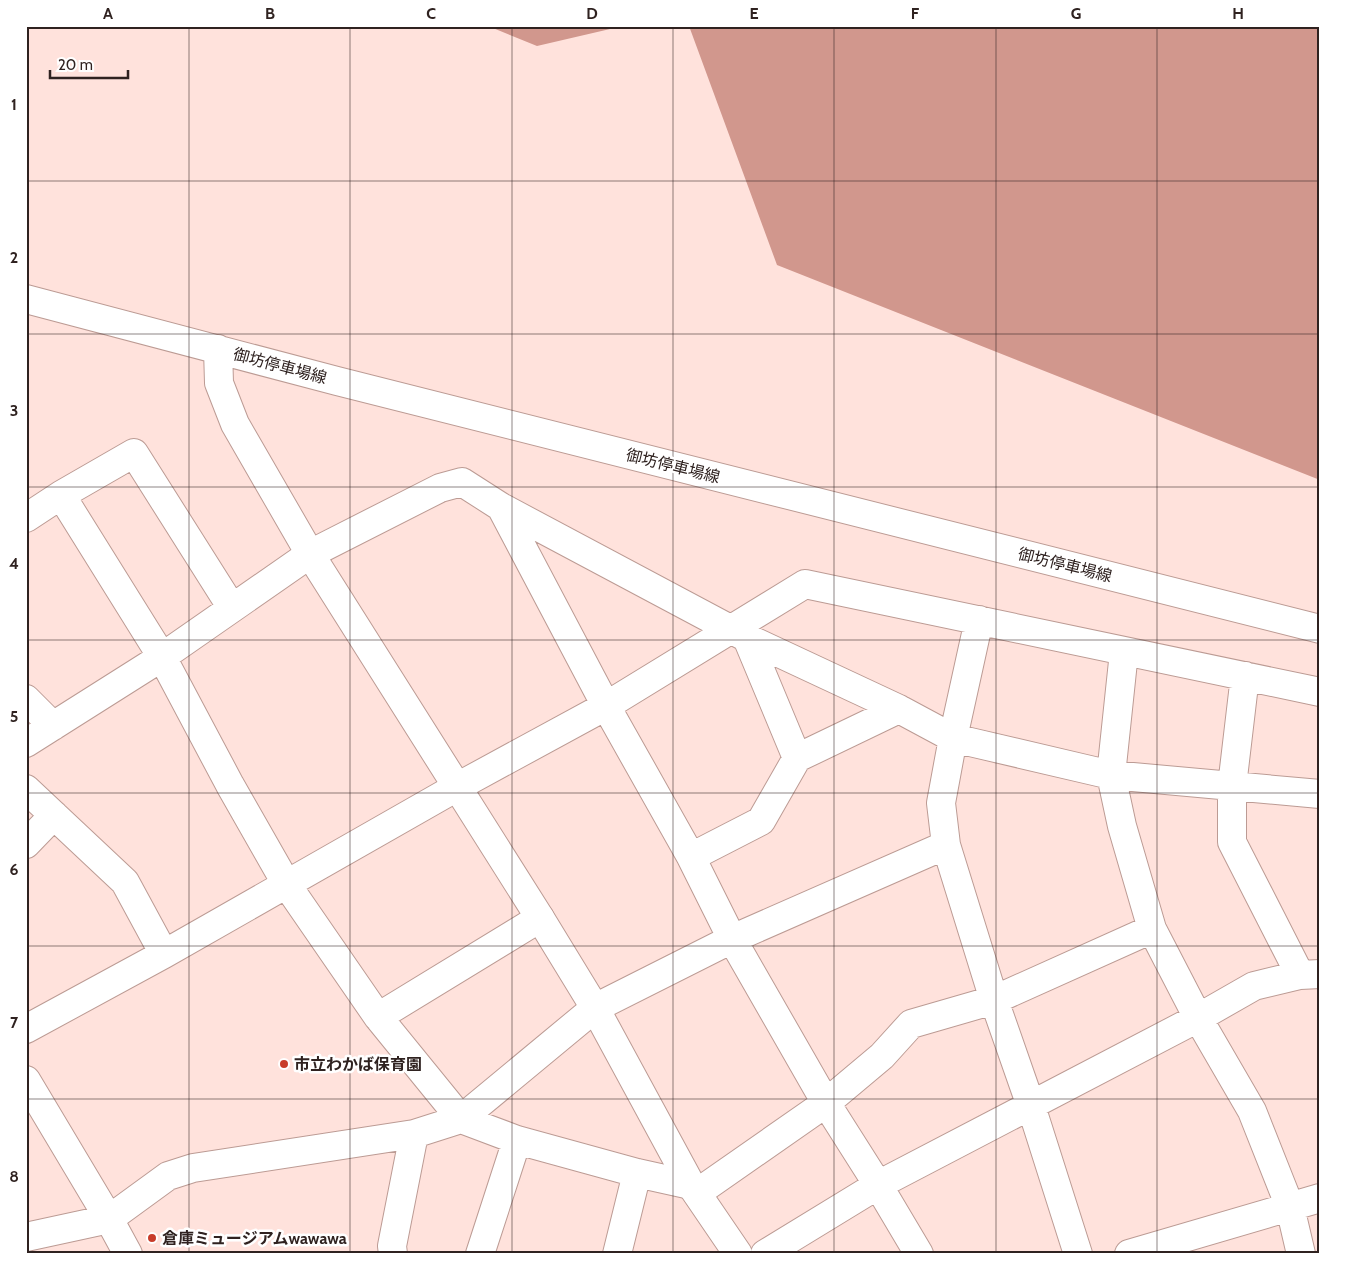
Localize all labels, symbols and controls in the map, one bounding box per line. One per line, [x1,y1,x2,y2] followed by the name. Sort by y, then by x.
[103,4,113,23] text: A
[265,4,275,23] text: B
[426,4,436,23] text: C
[586,4,598,23] text: D
[749,4,759,23] text: E
[911,4,920,23] text: F
[1071,4,1081,23] text: G
[1232,4,1244,23] text: H
[50,48,128,80] scale bar
[58,56,93,74] text: 20 m
[11,95,17,114] text: 1
[10,248,18,267] text: 2
[231,344,329,388] street label: 御坊停車場線
[10,401,18,420] text: 3
[624,445,722,487] street label: 御坊停車場線
[1016,544,1114,586] street label: 御坊停車場線
[9,554,19,573] text: 4
[10,707,18,726] text: 5
[10,860,19,879] text: 6
[10,1013,19,1032] text: 7
[294,1055,422,1074] place label: 市立わかば保育園
[278,1058,290,1070] marker: 市立わかば保育園
[9,1167,19,1186] text: 8
[162,1229,347,1248] place label: 倉庫ミュージアムwawawa
[146,1232,158,1244] marker: 倉庫ミュージアムwawawa

